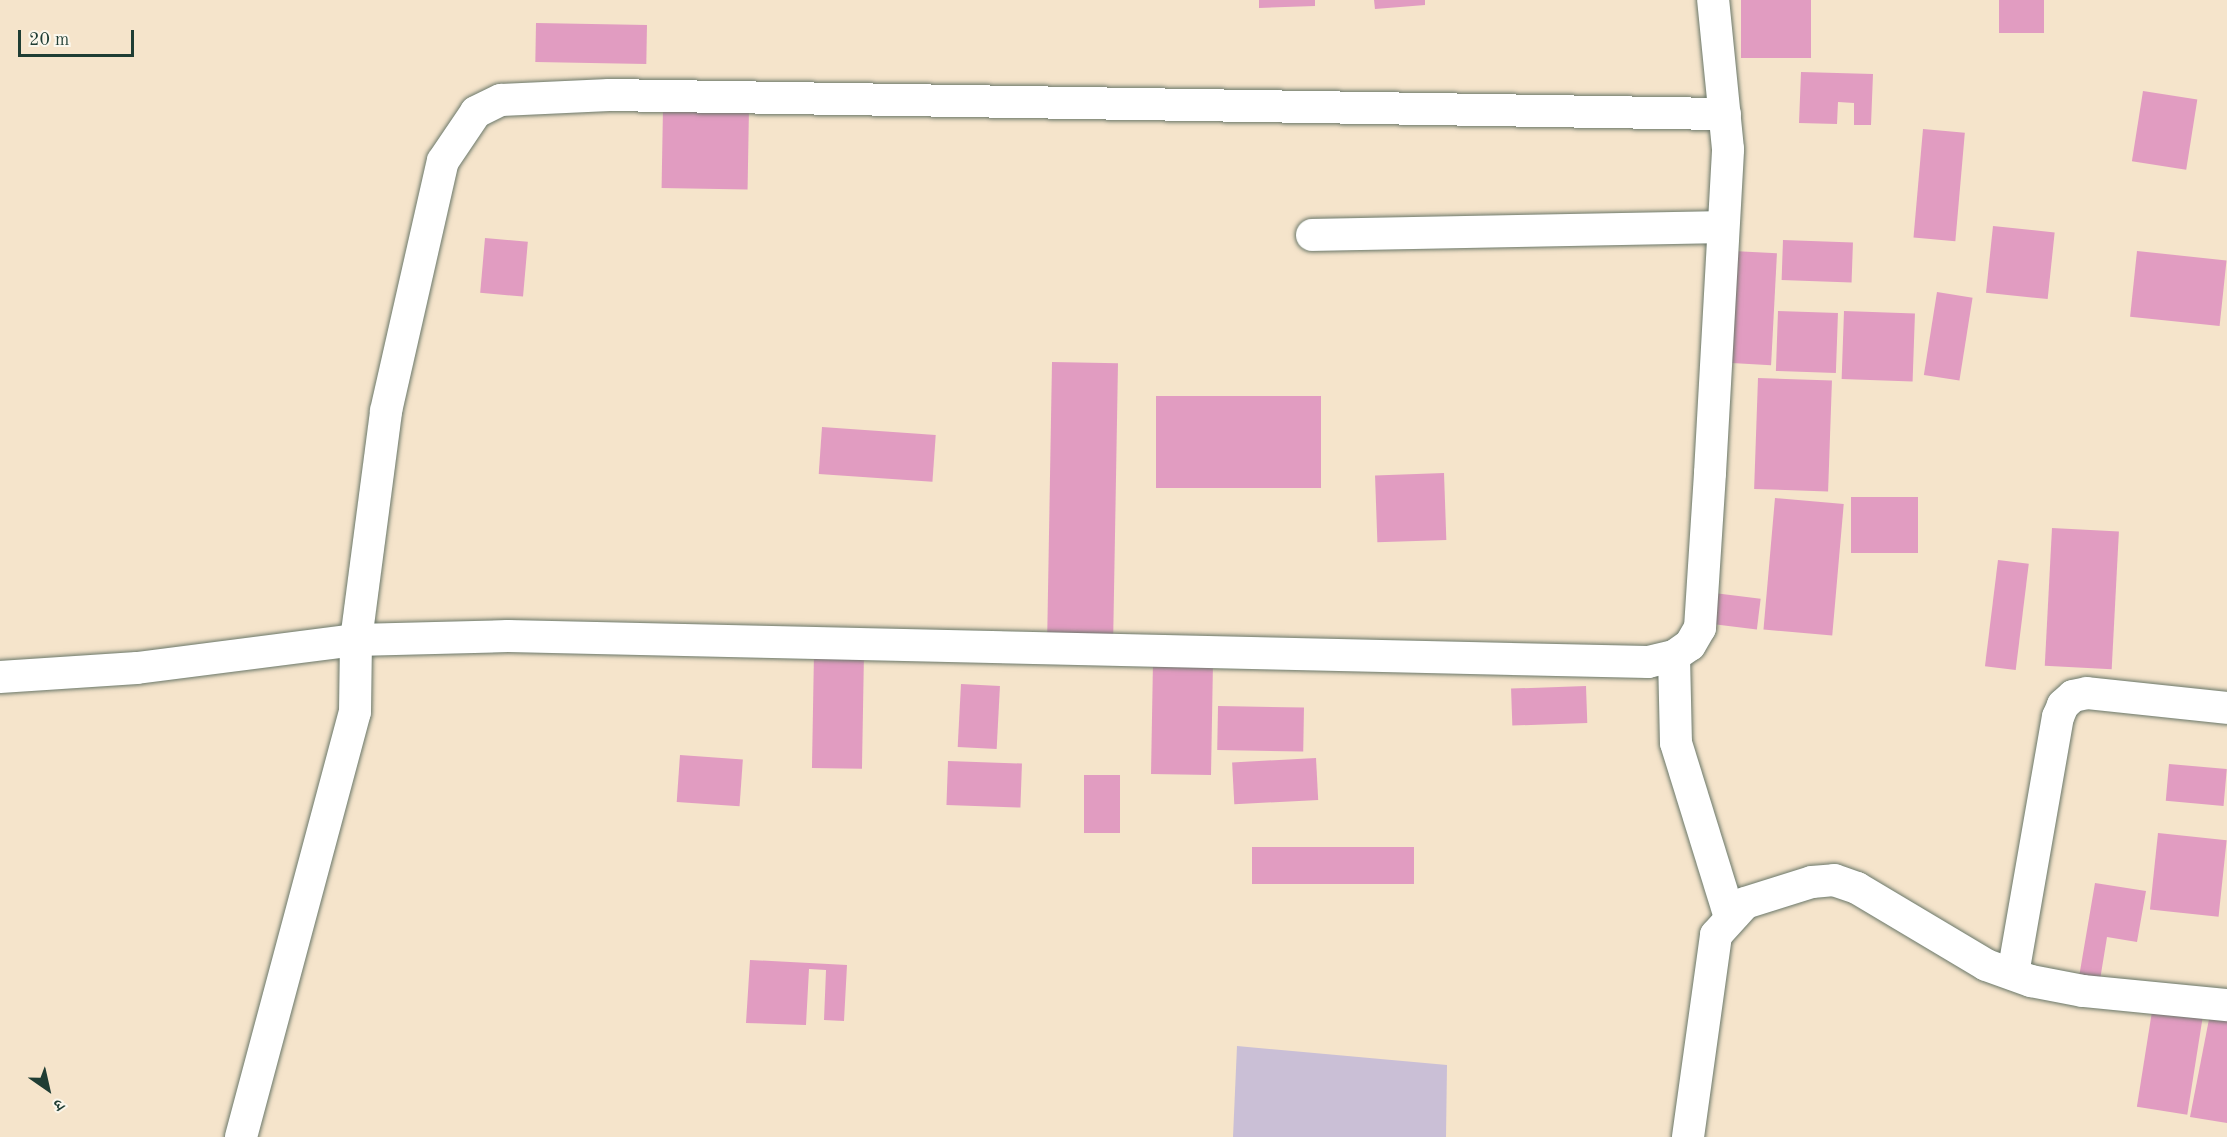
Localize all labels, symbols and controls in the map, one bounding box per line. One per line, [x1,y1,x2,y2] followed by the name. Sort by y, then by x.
[21,18,136,56] scale bar
[29,31,69,49] text: 20 m
[18,1059,78,1119] north arrow
[50,1095,66,1113] text: उ

